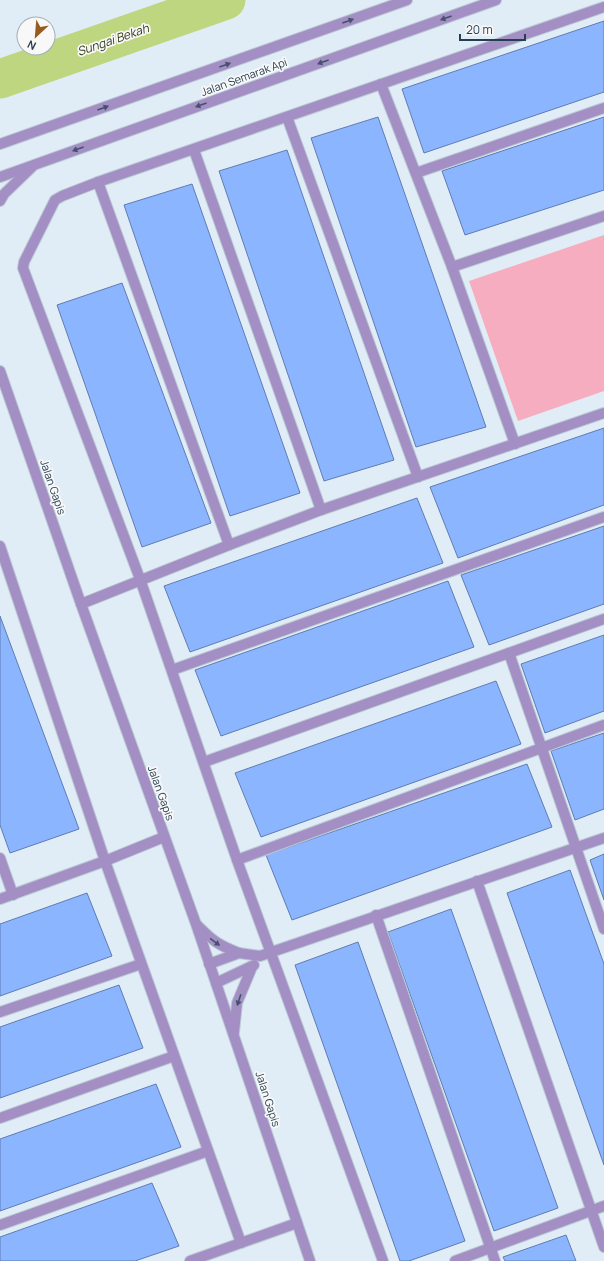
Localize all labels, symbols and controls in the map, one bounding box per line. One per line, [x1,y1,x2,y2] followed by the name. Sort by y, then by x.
[439,15,451,21] one-way arrow
[16,16,56,56] north arrow
[460,16,525,42] scale bar
[342,18,354,24] one-way arrow
[75,19,152,60] water label: Sungai Bekah
[466,21,493,38] text: 20 m
[24,37,38,54] text: N
[199,54,289,99] street label: Jalan Semarak Api
[317,59,329,65] one-way arrow
[220,61,232,67] one-way arrow
[195,103,207,109] one-way arrow
[97,105,109,111] one-way arrow
[72,146,84,152] one-way arrow
[37,457,70,517] street label: Jalan Gapis
[145,763,178,823] street label: Jalan Gapis
[210,938,221,946] one-way arrow
[236,994,242,1006] one-way arrow
[252,1069,285,1129] street label: Jalan Gapis

